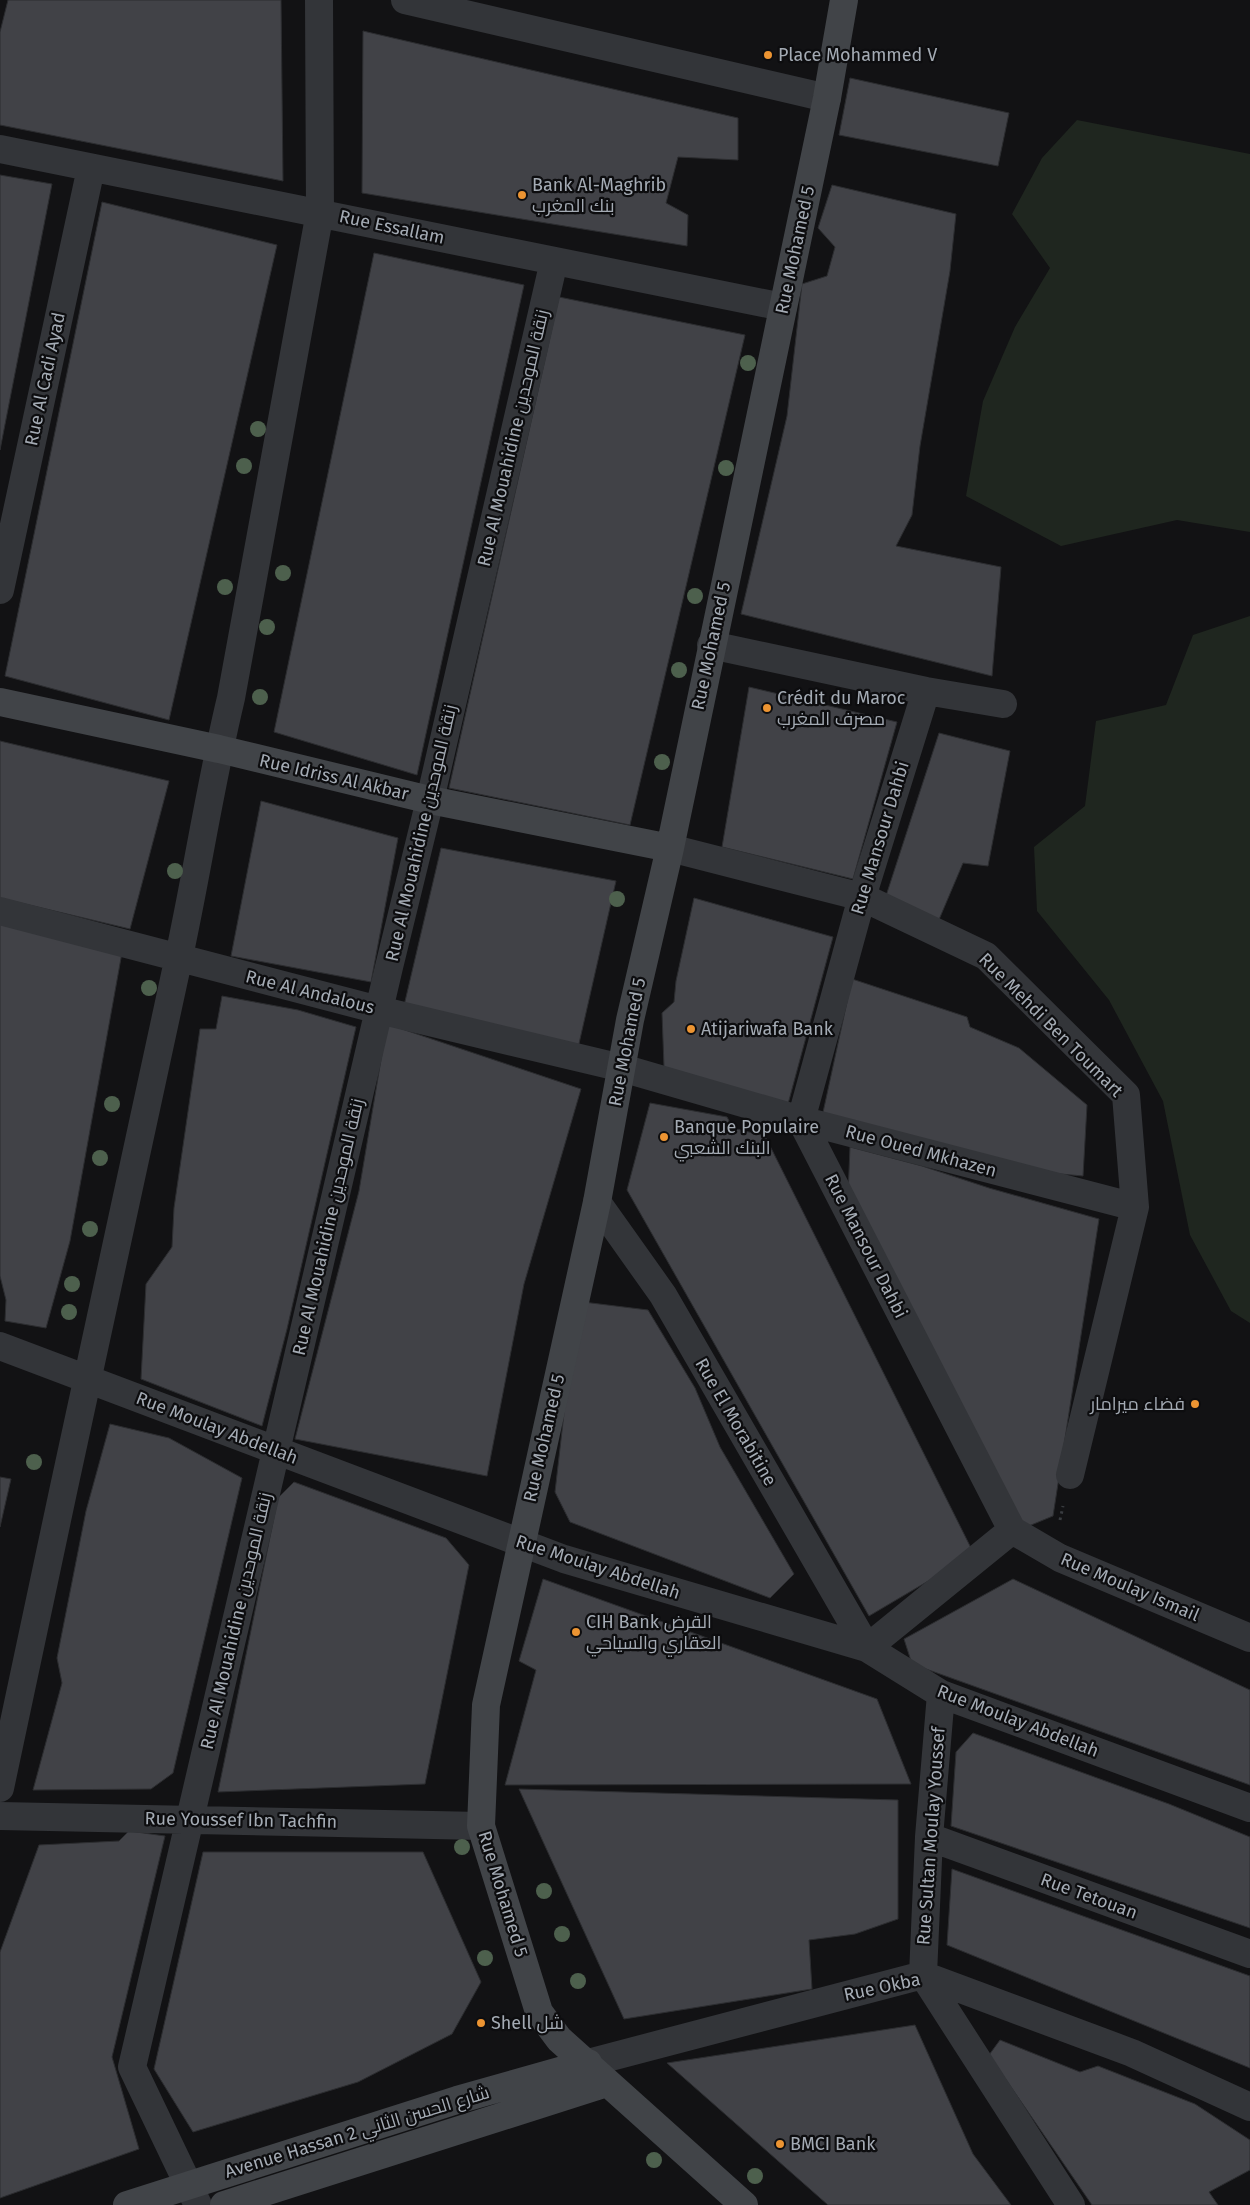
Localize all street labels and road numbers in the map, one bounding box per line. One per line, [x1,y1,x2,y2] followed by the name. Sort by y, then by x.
[771,184,819,316] street label: Rue Mohamed 5
[337,205,447,249] street label: Rue Essallam
[473,307,553,569] street label: Rue Al Mouahidine زنقة الموحدين
[20,310,70,448] street label: Rue Al Cadi Ayad
[687,580,735,712] street label: Rue Mohamed 5
[381,702,461,964] street label: Rue Al Mouahidine زنقة الموحدين
[257,749,411,805] street label: Rue Idriss Al Akbar
[846,759,914,917] street label: Rue Mansour Dahbi
[974,948,1128,1102] street label: Rue Mehdi Ben Toumart
[243,965,377,1019] street label: Rue Al Andalous
[604,976,650,1108] street label: Rue Mohamed 5
[288,1096,368,1358] street label: Rue Al Mouahidine زنقة الموحدين
[843,1120,999,1182] street label: Rue Oued Mkhazen
[820,1170,912,1322] street label: Rue Mansour Dahbi
[691,1354,781,1490] street label: Rue El Morabitine
[519,1372,569,1504] street label: Rue Mohamed 5
[133,1387,301,1469] street label: Rue Moulay Abdellah
[196,1490,276,1752] street label: Rue Al Mouahidine زنقة الموحدين
[513,1530,683,1604] street label: Rue Moulay Abdellah
[1057,1548,1203,1626] street label: Rue Moulay Ismail
[934,1680,1102,1762] street label: Rue Moulay Abdellah
[912,1724,950,1946] street label: Rue Sultan Moulay Youssef
[145,1807,337,1833] street label: Rue Youssef Ibn Tachfin
[473,1828,533,1960] street label: Rue Mohamed 5
[1037,1868,1141,1924] street label: Rue Tetouan
[842,1968,922,2006] street label: Rue Okba
[222,2081,493,2186] street label: Avenue Hassan 2 شارع الحسن الثاني

